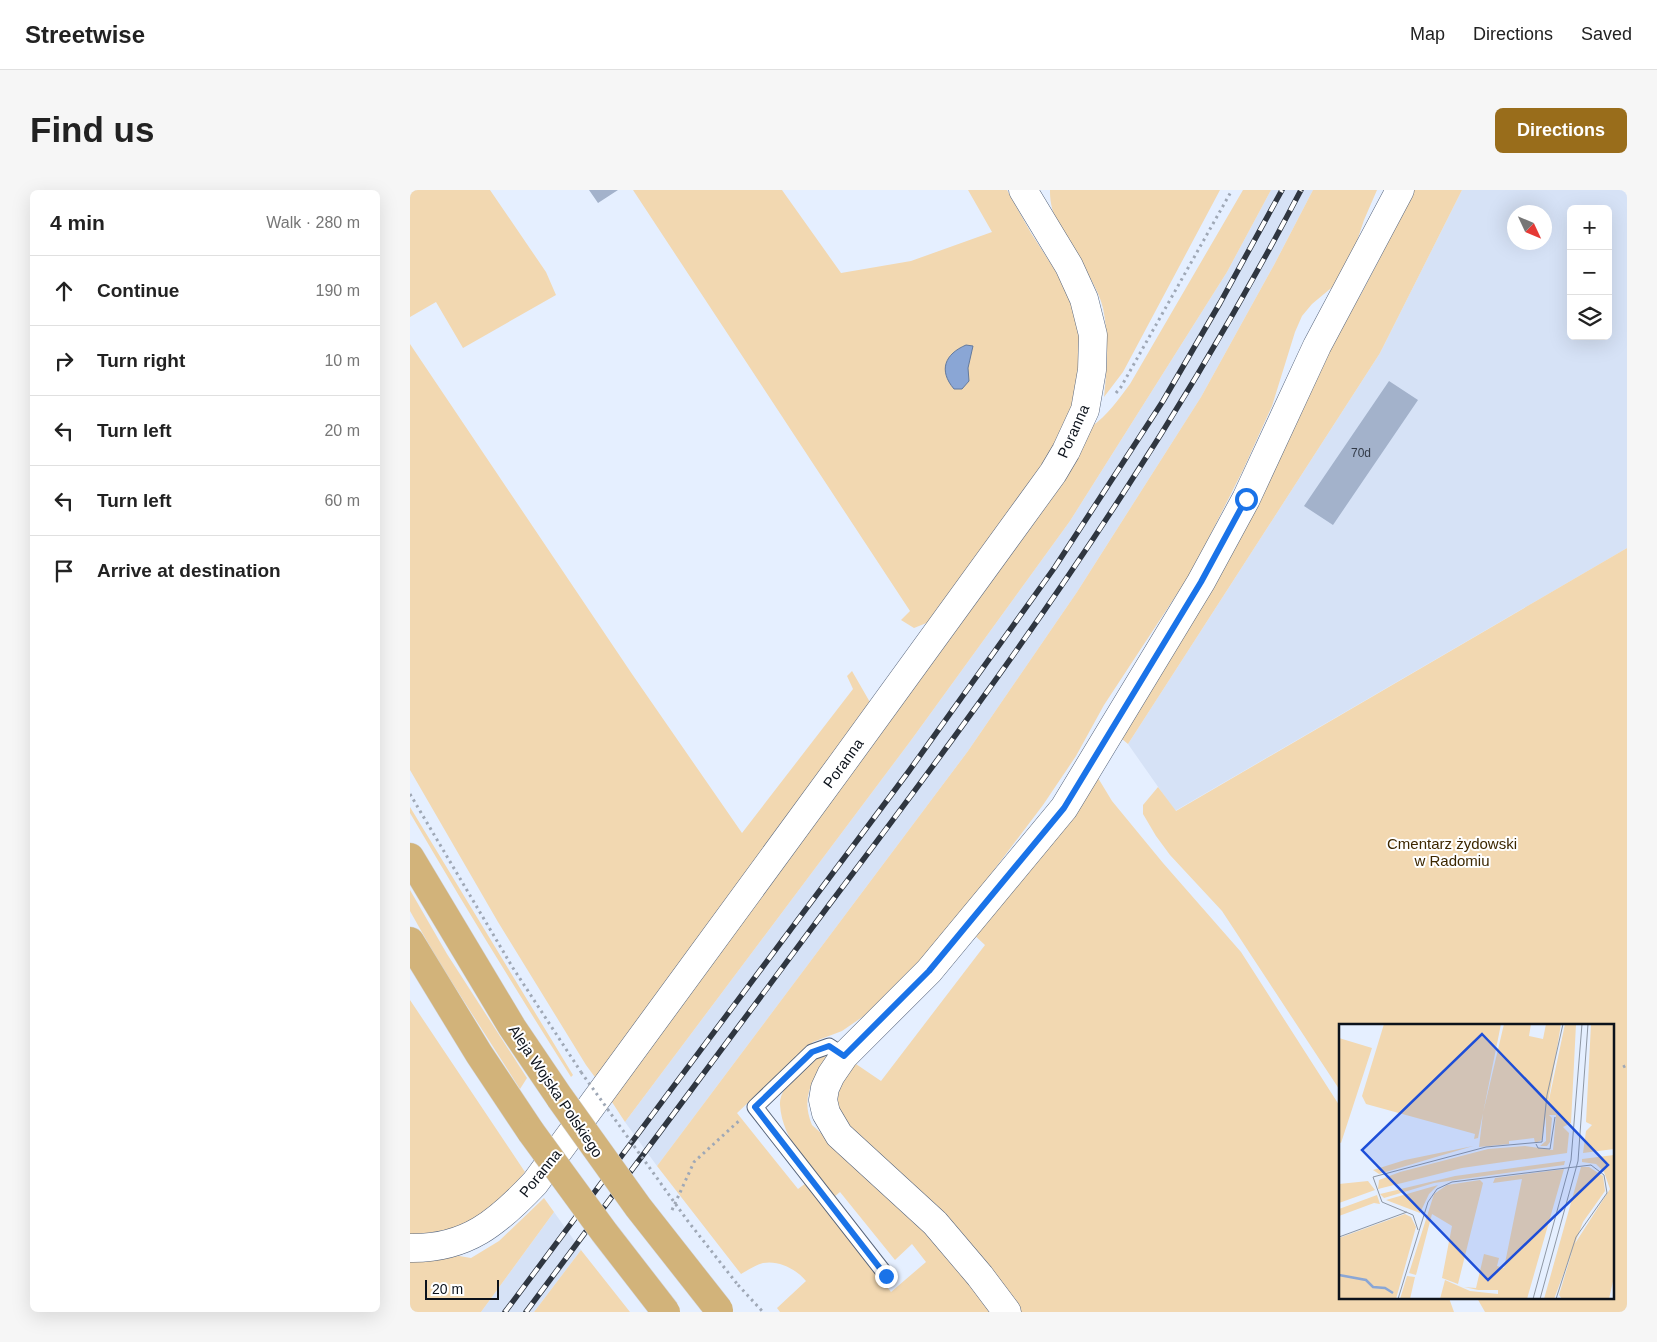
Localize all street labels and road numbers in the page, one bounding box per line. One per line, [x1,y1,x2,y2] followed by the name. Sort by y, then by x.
[1054,401,1093,460] street label: Poranna
[819,735,867,791] street label: Poranna
[505,1022,607,1160] street label: Aleja Wojska Polskiego
[516,1145,565,1200] street label: Poranna

